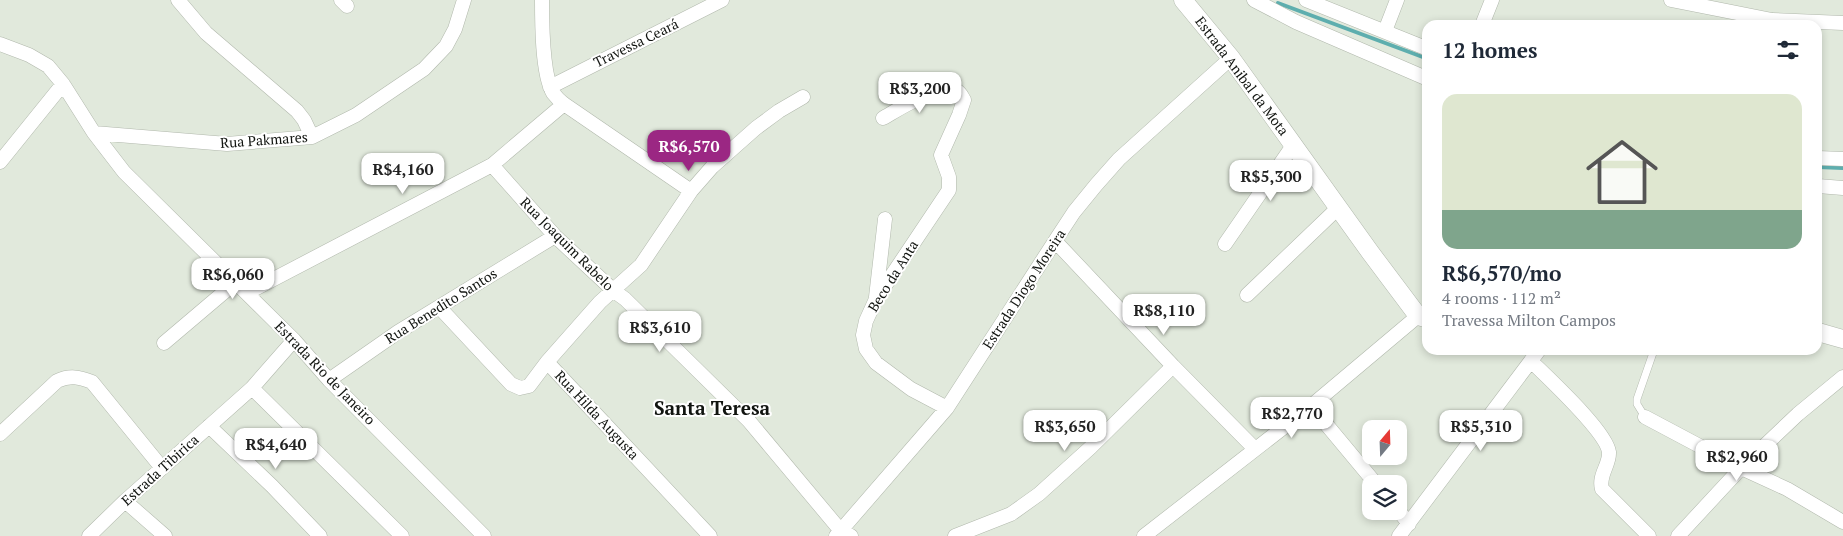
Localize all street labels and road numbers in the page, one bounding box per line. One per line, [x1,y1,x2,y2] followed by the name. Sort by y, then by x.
[1191,12,1293,139] street label: Estrada Anibal da Mota
[590,14,681,71] street label: Travessa Ceará
[220,127,308,152] street label: Rua Pakmares
[516,193,618,295] street label: Rua Joaquim Rabelo
[978,225,1070,352] street label: Estrada Diogo Moreira
[863,236,922,315] street label: Beco da Anta
[381,263,500,348] street label: Rua Benedito Santos
[271,317,380,429] street label: Estrada Rio de Janeiro
[551,366,644,463] street label: Rua Hilda Augusta
[117,430,202,509] street label: Estrada Tibirica

